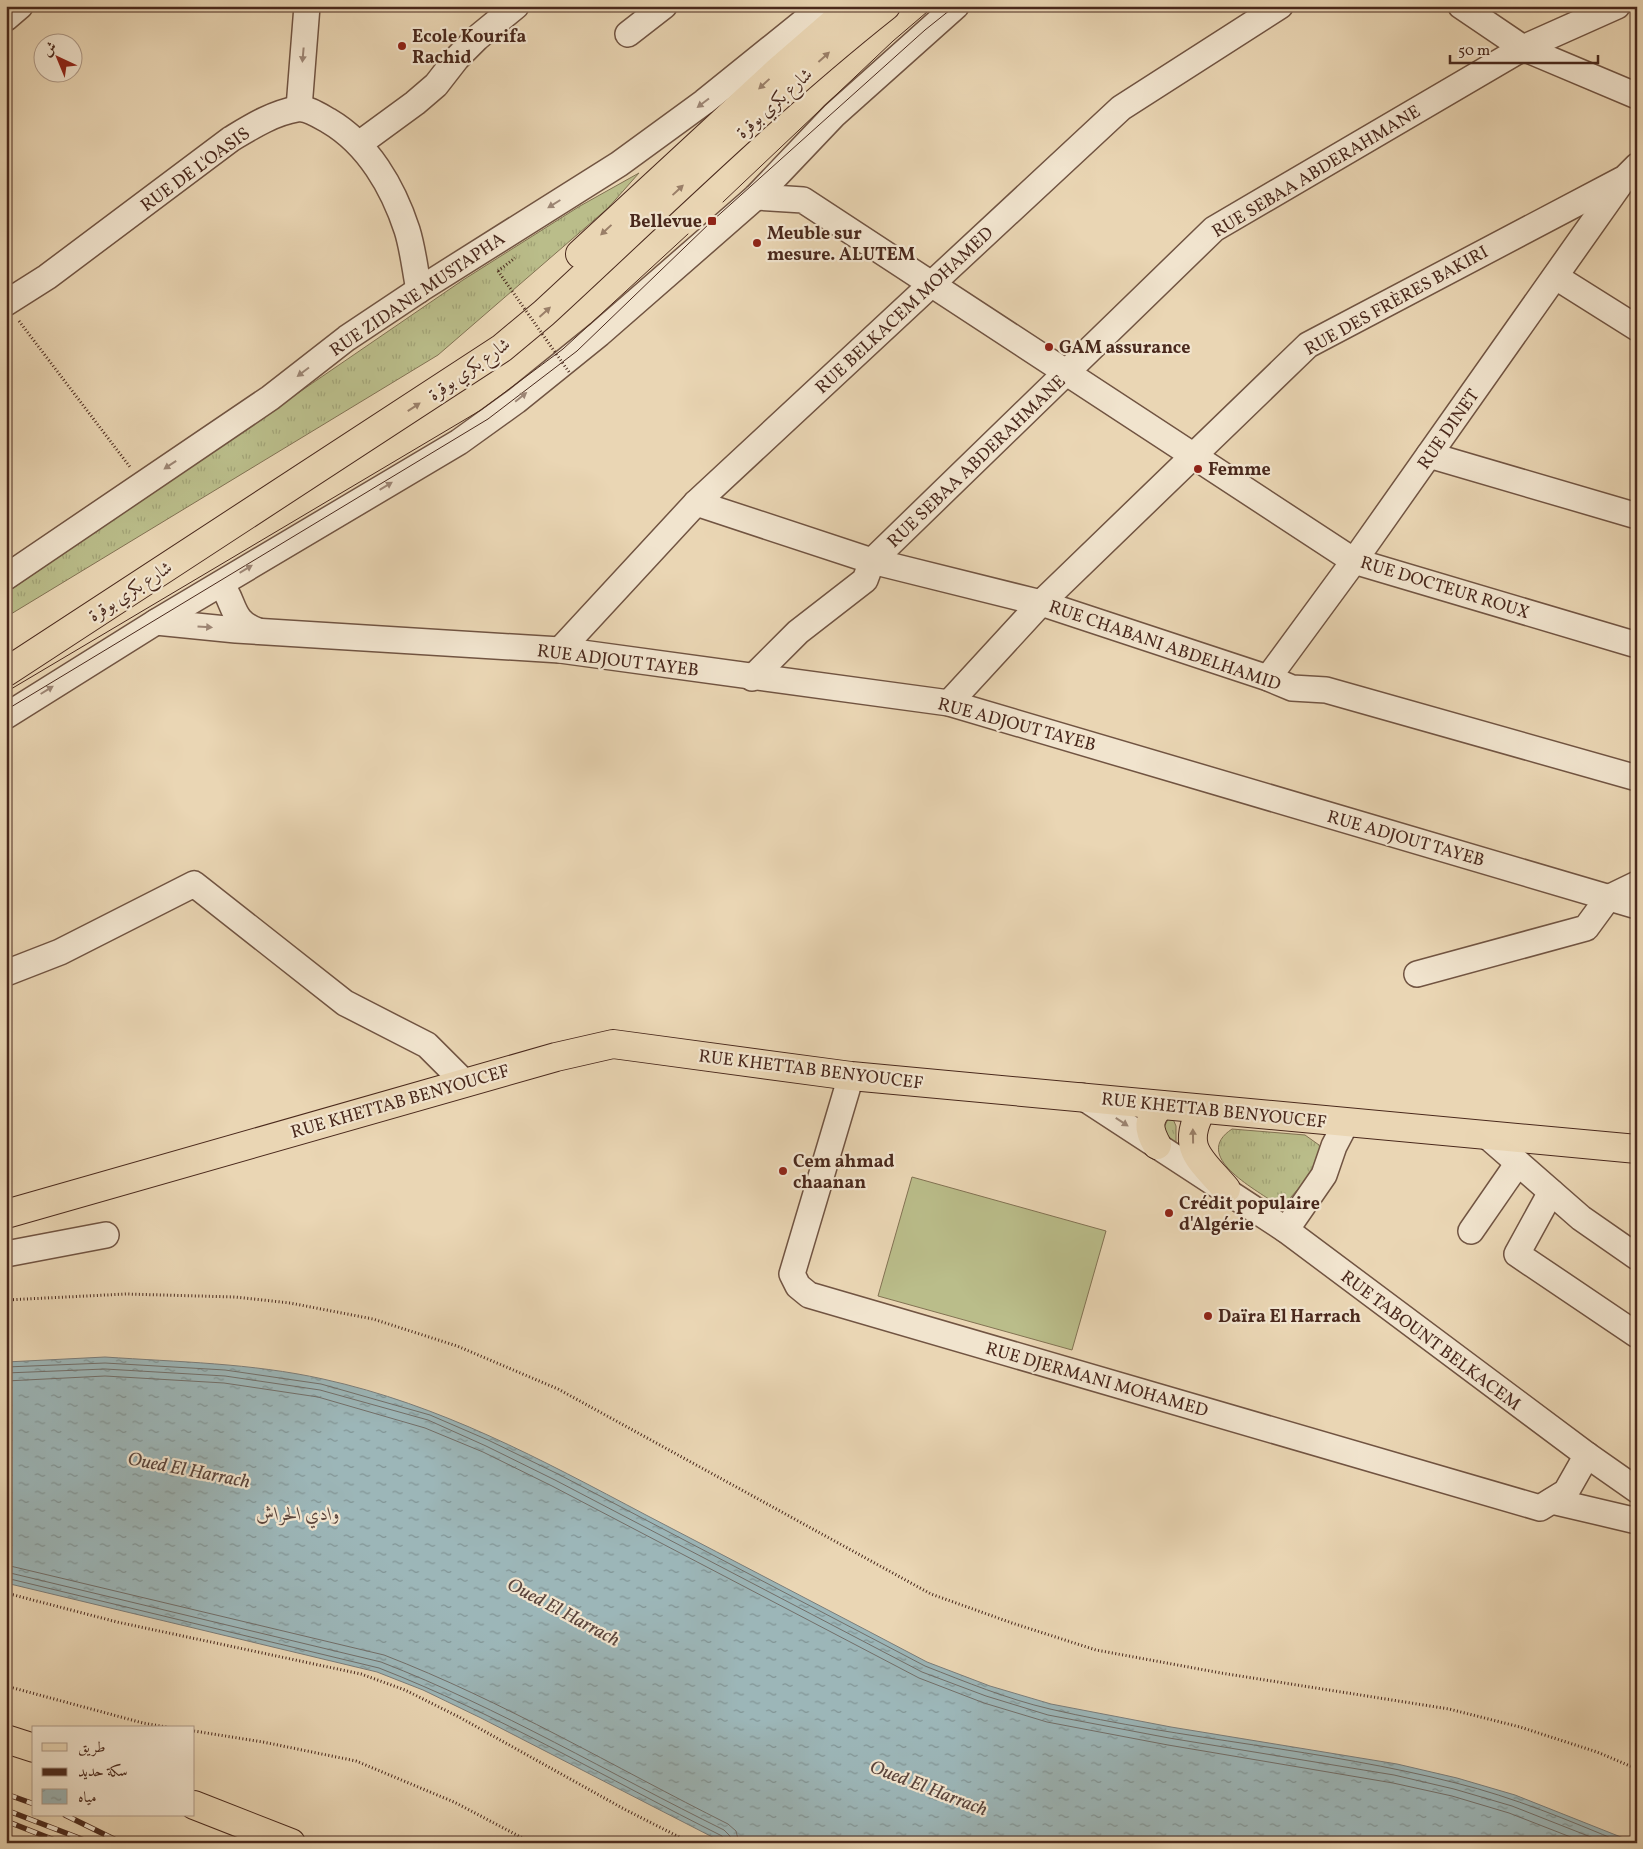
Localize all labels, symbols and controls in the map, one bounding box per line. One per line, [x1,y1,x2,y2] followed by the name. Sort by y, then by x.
[412,25,526,71] place label: Ecole Kourifa Rachid
[32,32,82,82] north arrow
[1450,32,1598,64] scale bar
[38,38,62,61] text: ش
[396,40,408,52] marker: Ecole Kourifa Rachid
[1458,41,1490,62] text: 50 m
[299,47,307,63] one-way arrow
[818,51,830,63] one-way arrow
[731,63,819,146] street label: شارع بكري بوقرة
[758,78,770,90] one-way arrow
[697,97,710,108] one-way arrow
[1208,100,1426,245] street label: RUE SEBAA ABDERAHMANE
[136,122,256,218] street label: RUE DE L'OASIS
[672,184,684,196] one-way arrow
[548,200,561,209] one-way arrow
[629,210,702,235] place label: Bellevue
[706,215,718,227] marker: Bellevue
[767,222,915,268] place label: Meuble sur mesure. ALUTEM
[810,222,1000,400] street label: RUE BELKACEM MOHAMED
[600,224,612,236] one-way arrow
[325,227,511,363] street label: RUE ZIDANE MUSTAPHA
[751,237,763,249] marker: Meuble sur mesure. ALUTEM
[1300,240,1493,362] street label: RUE DES FRÈRES BAKIRI
[539,306,552,317] one-way arrow
[424,333,517,409] street label: شارع بكري بوقرة
[1059,336,1190,361] place label: GAM assurance
[1043,341,1055,353] marker: GAM assurance
[296,367,310,377] one-way arrow
[882,370,1072,554] street label: RUE SEBAA ABDERAHMANE
[1412,384,1486,475] street label: RUE DINET
[514,392,527,403] one-way arrow
[408,402,421,412] one-way arrow
[1208,458,1271,483] place label: Femme
[163,460,177,470] one-way arrow
[1192,463,1204,475] marker: Femme
[379,482,392,491] one-way arrow
[1357,551,1532,626] street label: RUE DOCTEUR ROUX
[84,556,178,630] street label: شارع بكري بوقرة
[239,565,252,574] one-way arrow
[1045,595,1284,698] street label: RUE CHABANI ABDELHAMID
[197,624,213,632] one-way arrow
[535,639,700,684] street label: RUE ADJOUT TAYEB
[41,685,54,694] one-way arrow
[935,692,1099,759] street label: RUE ADJOUT TAYEB
[1324,805,1487,874] street label: RUE ADJOUT TAYEB
[697,1044,925,1097] street label: RUE KHETTAB BENYOUCEF
[288,1059,513,1146] street label: RUE KHETTAB BENYOUCEF
[1100,1087,1328,1136] street label: RUE KHETTAB BENYOUCEF
[1115,1118,1128,1127] one-way arrow
[1189,1128,1197,1144] one-way arrow
[793,1150,895,1196] place label: Cem ahmad chaanan
[777,1165,789,1177] marker: Cem ahmad chaanan
[1179,1192,1320,1238] place label: Crédit populaire d'Algérie
[1163,1207,1175,1219] marker: Crédit populaire d'Algérie
[1335,1265,1526,1417] street label: RUE TABOUNT BELKACEM
[1218,1305,1361,1330] place label: Daïra El Harrach
[1202,1310,1214,1322] marker: Daïra El Harrach
[982,1337,1211,1424] street label: RUE DJERMANI MOHAMED
[125,1446,252,1496] water label: Oued El Harrach
[256,1502,340,1529] water label: وادي الحراش
[502,1572,624,1653] water label: Oued El Harrach
[32,1726,195,1816] legend
[78,1738,105,1759] text: طريق
[866,1754,991,1823] water label: Oued El Harrach
[78,1762,127,1783] text: سكة حديد
[78,1788,96,1809] text: مياه

